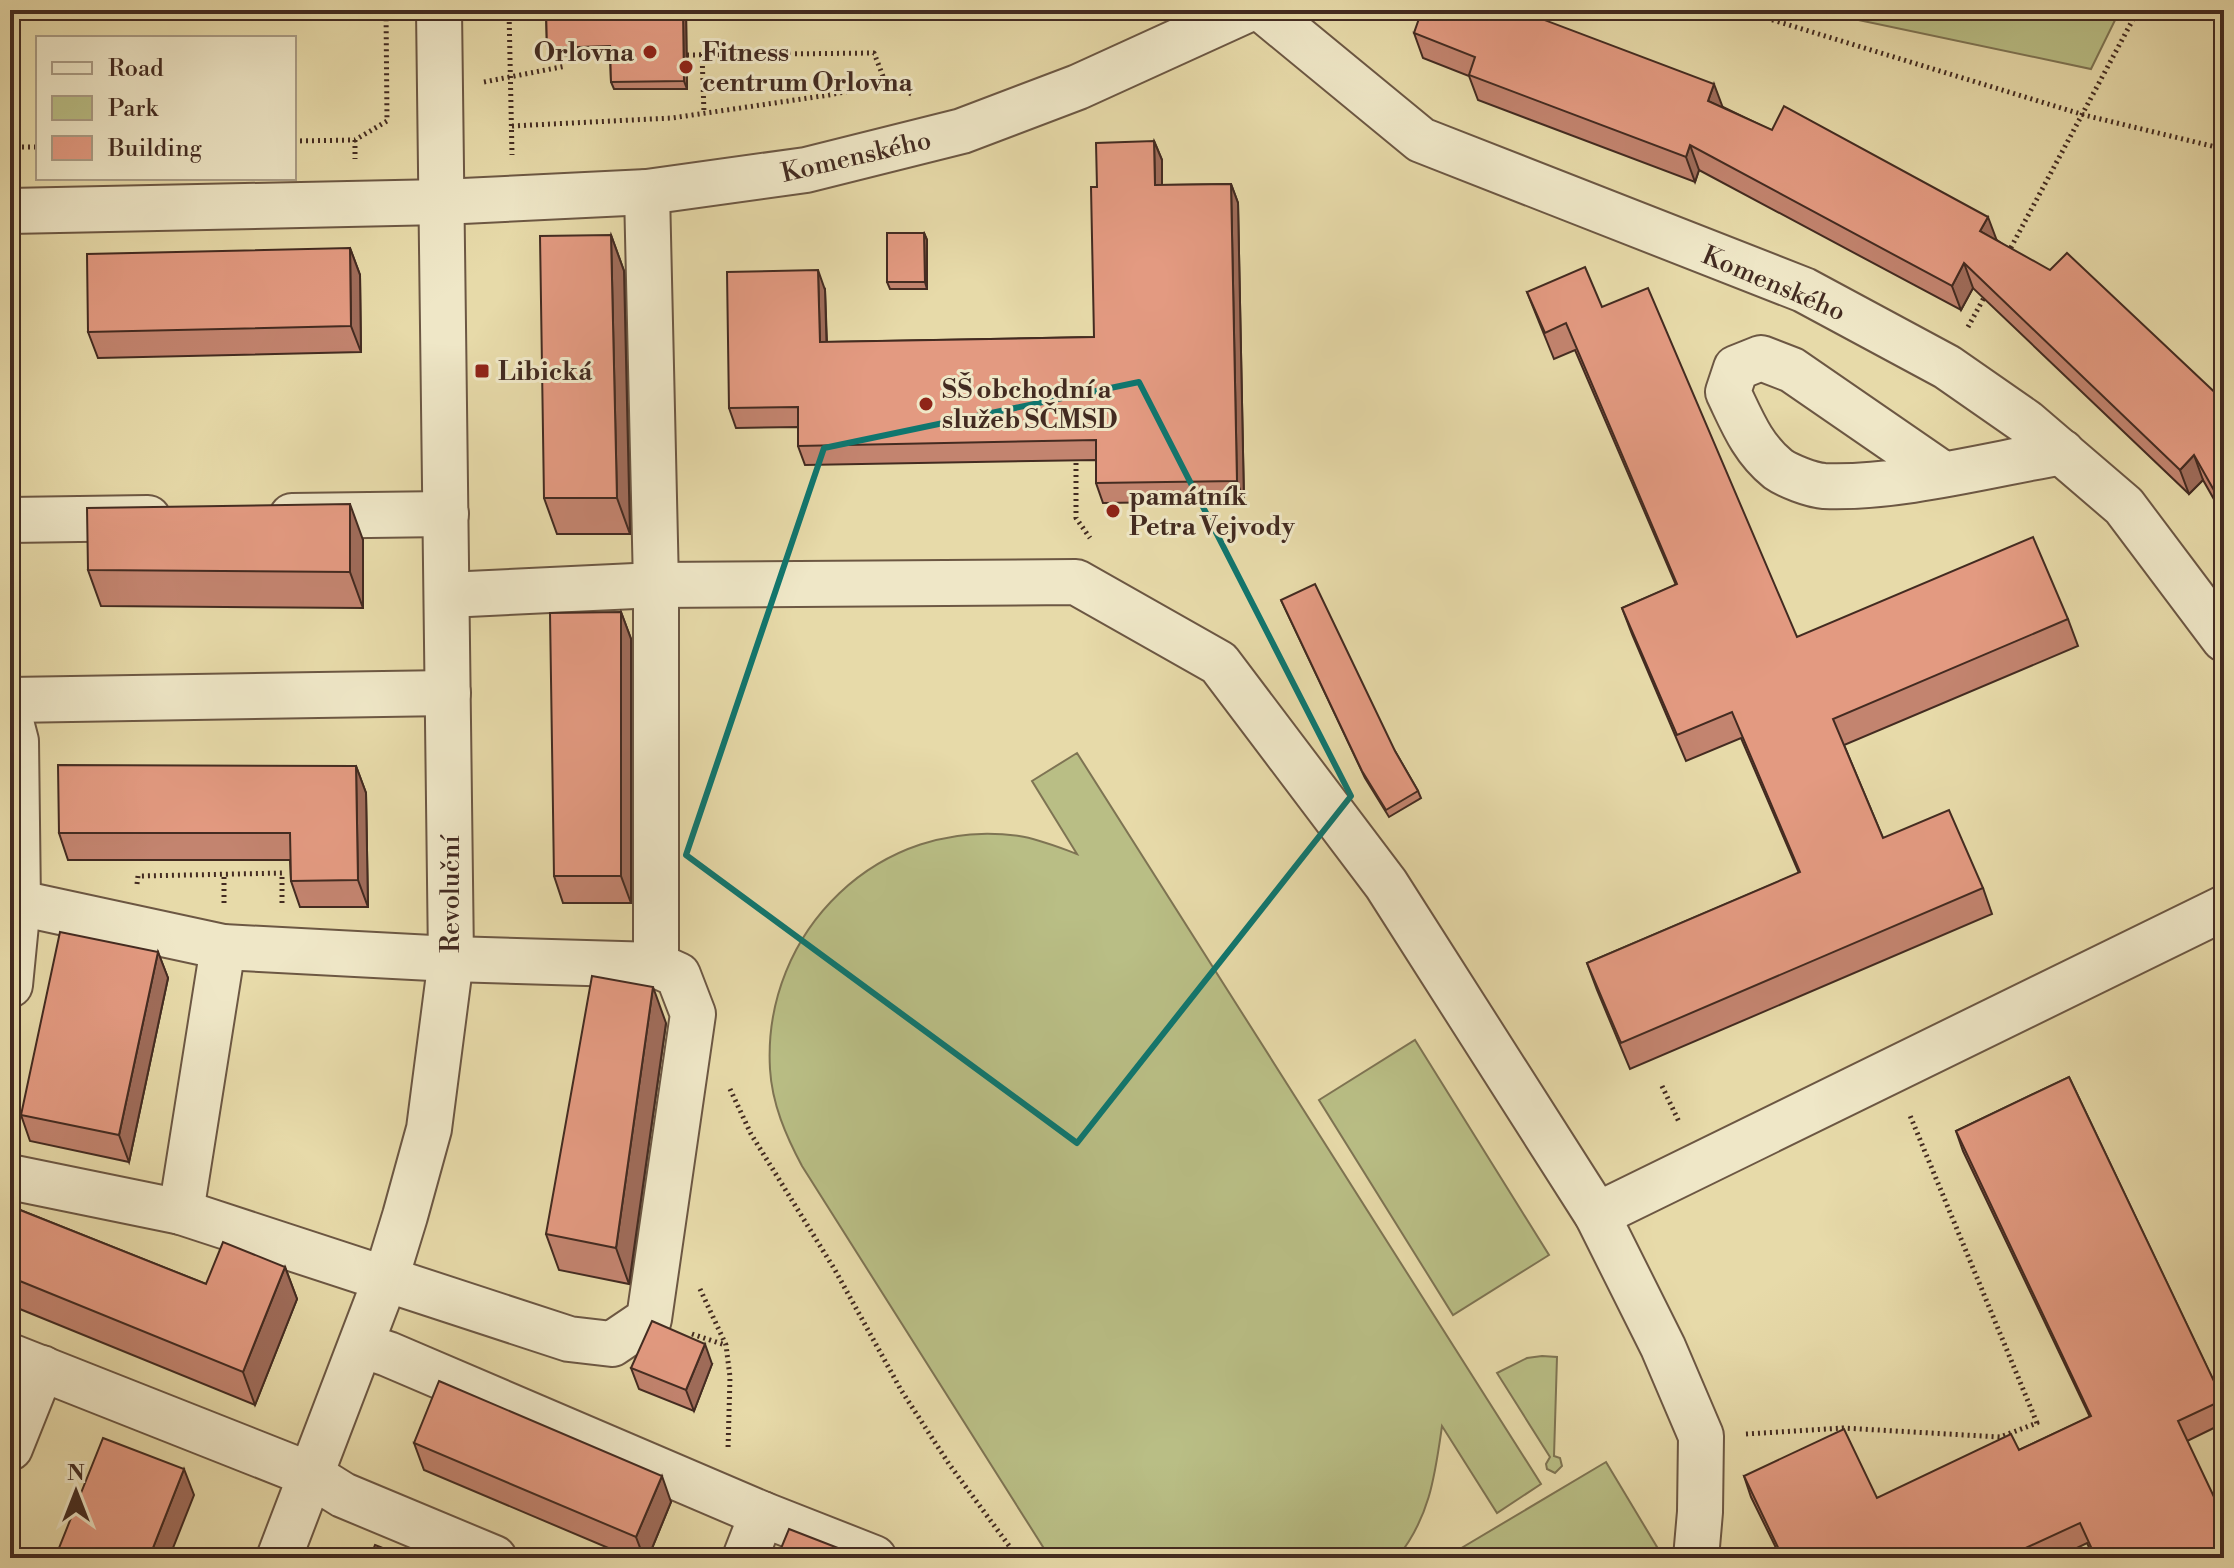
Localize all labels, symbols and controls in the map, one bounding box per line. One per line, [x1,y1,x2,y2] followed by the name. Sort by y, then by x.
[36,36,296,180] legend
[534,37,635,69] place label: Orlovna
[702,37,913,99] place label: Fitness centrum Orlovna
[641,43,659,61] marker: Orlovna
[108,54,164,84] text: Road
[677,58,695,76] marker: Fitness centrum Orlovna
[108,94,159,124] text: Park
[778,124,934,190] street label: Komenského
[107,134,202,164] text: Building
[1697,239,1850,328] street label: Komenského
[498,356,593,388] place label: Libická
[473,362,491,380] marker: Libická
[942,372,1117,436] place label: SŠ obchodní a služeb SČMSD
[917,395,935,413] marker: SŠ obchodní a služeb SČMSD
[1129,481,1296,543] place label: památník Petra Vejvody
[1104,502,1122,520] marker: památník Petra Vejvody
[435,834,467,953] street label: Revoluční
[36,1452,116,1532] north arrow
[67,1460,85,1487] text: N

